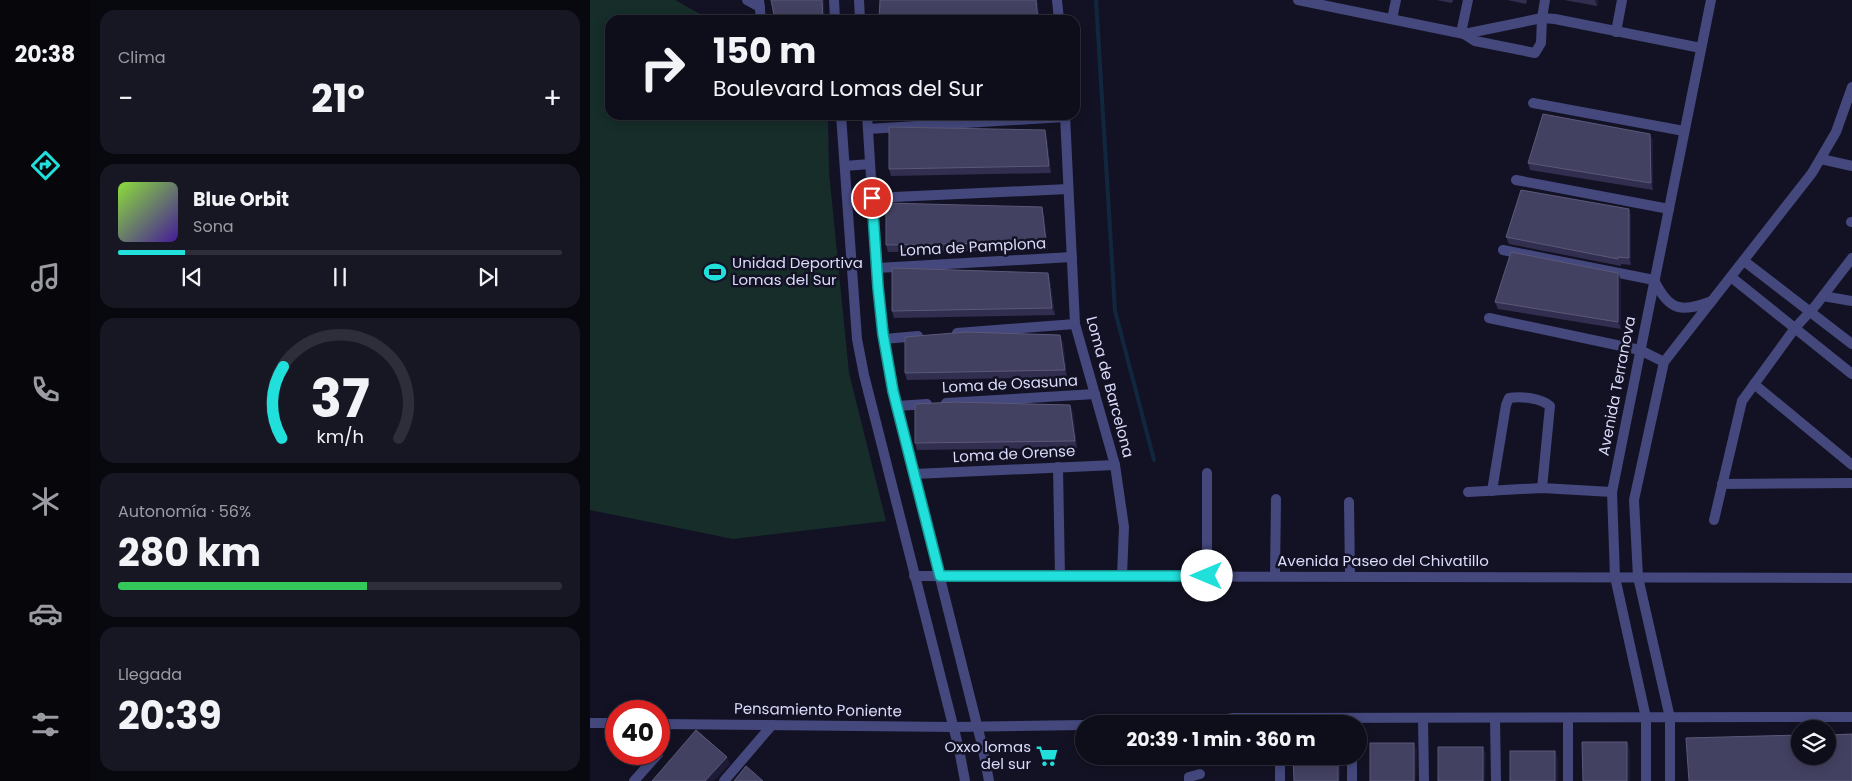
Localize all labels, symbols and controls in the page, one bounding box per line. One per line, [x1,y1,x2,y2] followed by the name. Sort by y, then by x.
[713,26,816,75] text: 150 m
[630,35,695,100] icon: right
[15,39,75,70] text: 20:38
[118,46,166,69] text: Clima
[311,72,365,125] text: 21°
[713,73,983,104] text: Boulevard Lomas del Sur
[118,79,133,118] text: −
[543,79,562,118] text: +
[28,148,63,183] icon: directions
[851,177,893,219] pin
[858,184,886,212] icon: arrive
[193,186,289,213] text: Blue Orbit
[193,215,234,238] text: Sona
[899,232,1047,261] street label: Loma de Pamplona
[732,252,863,290] place label: Unidad Deportiva Lomas del Sur
[702,259,728,285] sports icon: Unidad Deportiva Lomas del Sur
[28,260,63,295] icon: music
[178,263,206,291] icon: previous
[326,263,354,291] icon: pause
[474,263,502,291] icon: next
[1082,314,1139,460] street label: Loma de Barcelona
[1593,314,1640,458] street label: Avenida Terranova
[310,362,370,435] text: 37
[941,369,1078,398] street label: Loma de Osasuna
[28,372,63,407] icon: phone
[316,424,364,449] text: km/h
[952,440,1076,467] street label: Loma de Orense
[28,484,63,519] icon: climate
[118,500,251,523] text: Autonomía · 56%
[118,526,261,579] text: 280 km
[1180,549,1232,601] position arrow
[1277,550,1489,571] street label: Avenida Paseo del Chivatillo
[28,596,63,631] icon: car
[118,663,182,686] text: Llegada
[118,689,222,742] text: 20:39
[734,698,902,721] street label: Pensamiento Poniente
[605,700,670,765] speed limit sign: 40
[28,707,63,742] icon: filters
[1791,720,1836,765] map controls
[1791,720,1836,765] button: layers
[1126,726,1316,753] text: 20:39 · 1 min · 360 m
[945,736,1031,774] place label: Oxxo lomas del sur
[1034,743,1060,769] supermarket icon: Oxxo lomas del sur

